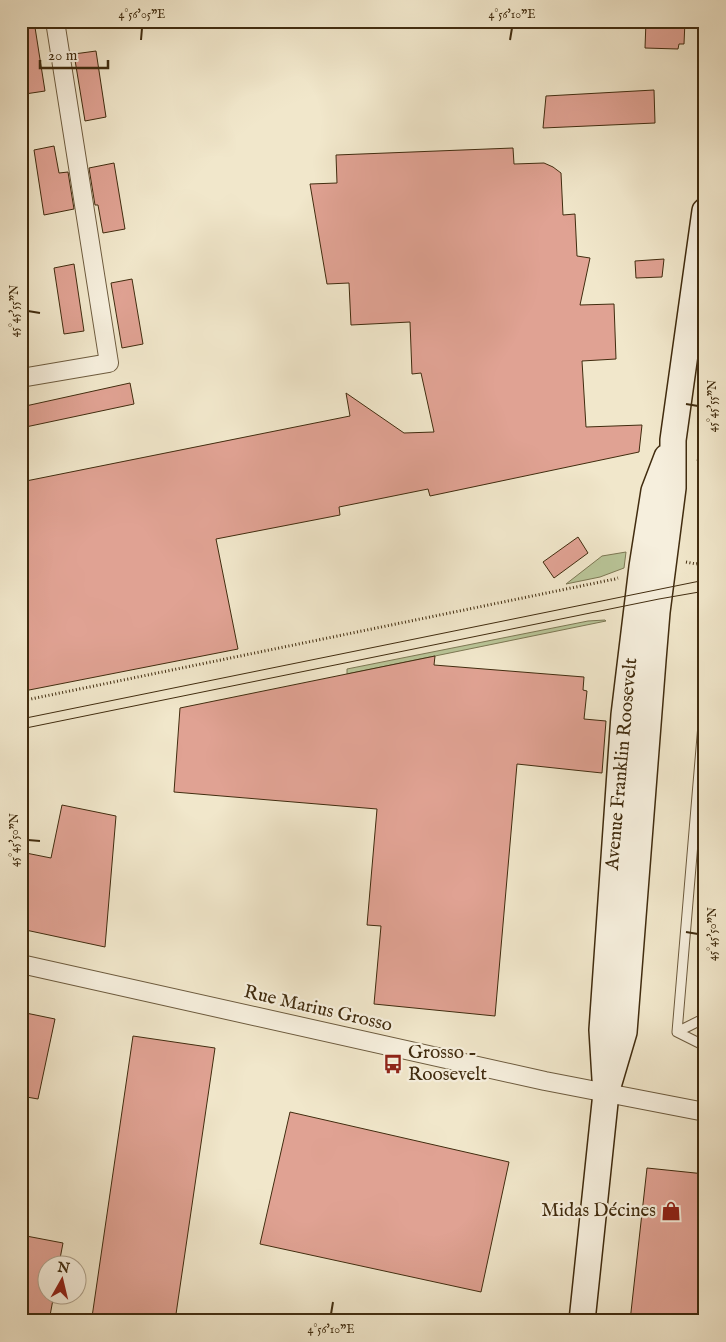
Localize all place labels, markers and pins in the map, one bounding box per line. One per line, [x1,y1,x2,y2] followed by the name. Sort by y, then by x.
[408,1041,488,1087] place label: Grosso - Roosevelt
[382,1053,404,1075] bus stop icon: Grosso - Roosevelt
[541,1199,656,1223] place label: Midas Décines
[660,1200,682,1222] shop icon: Midas Décines

